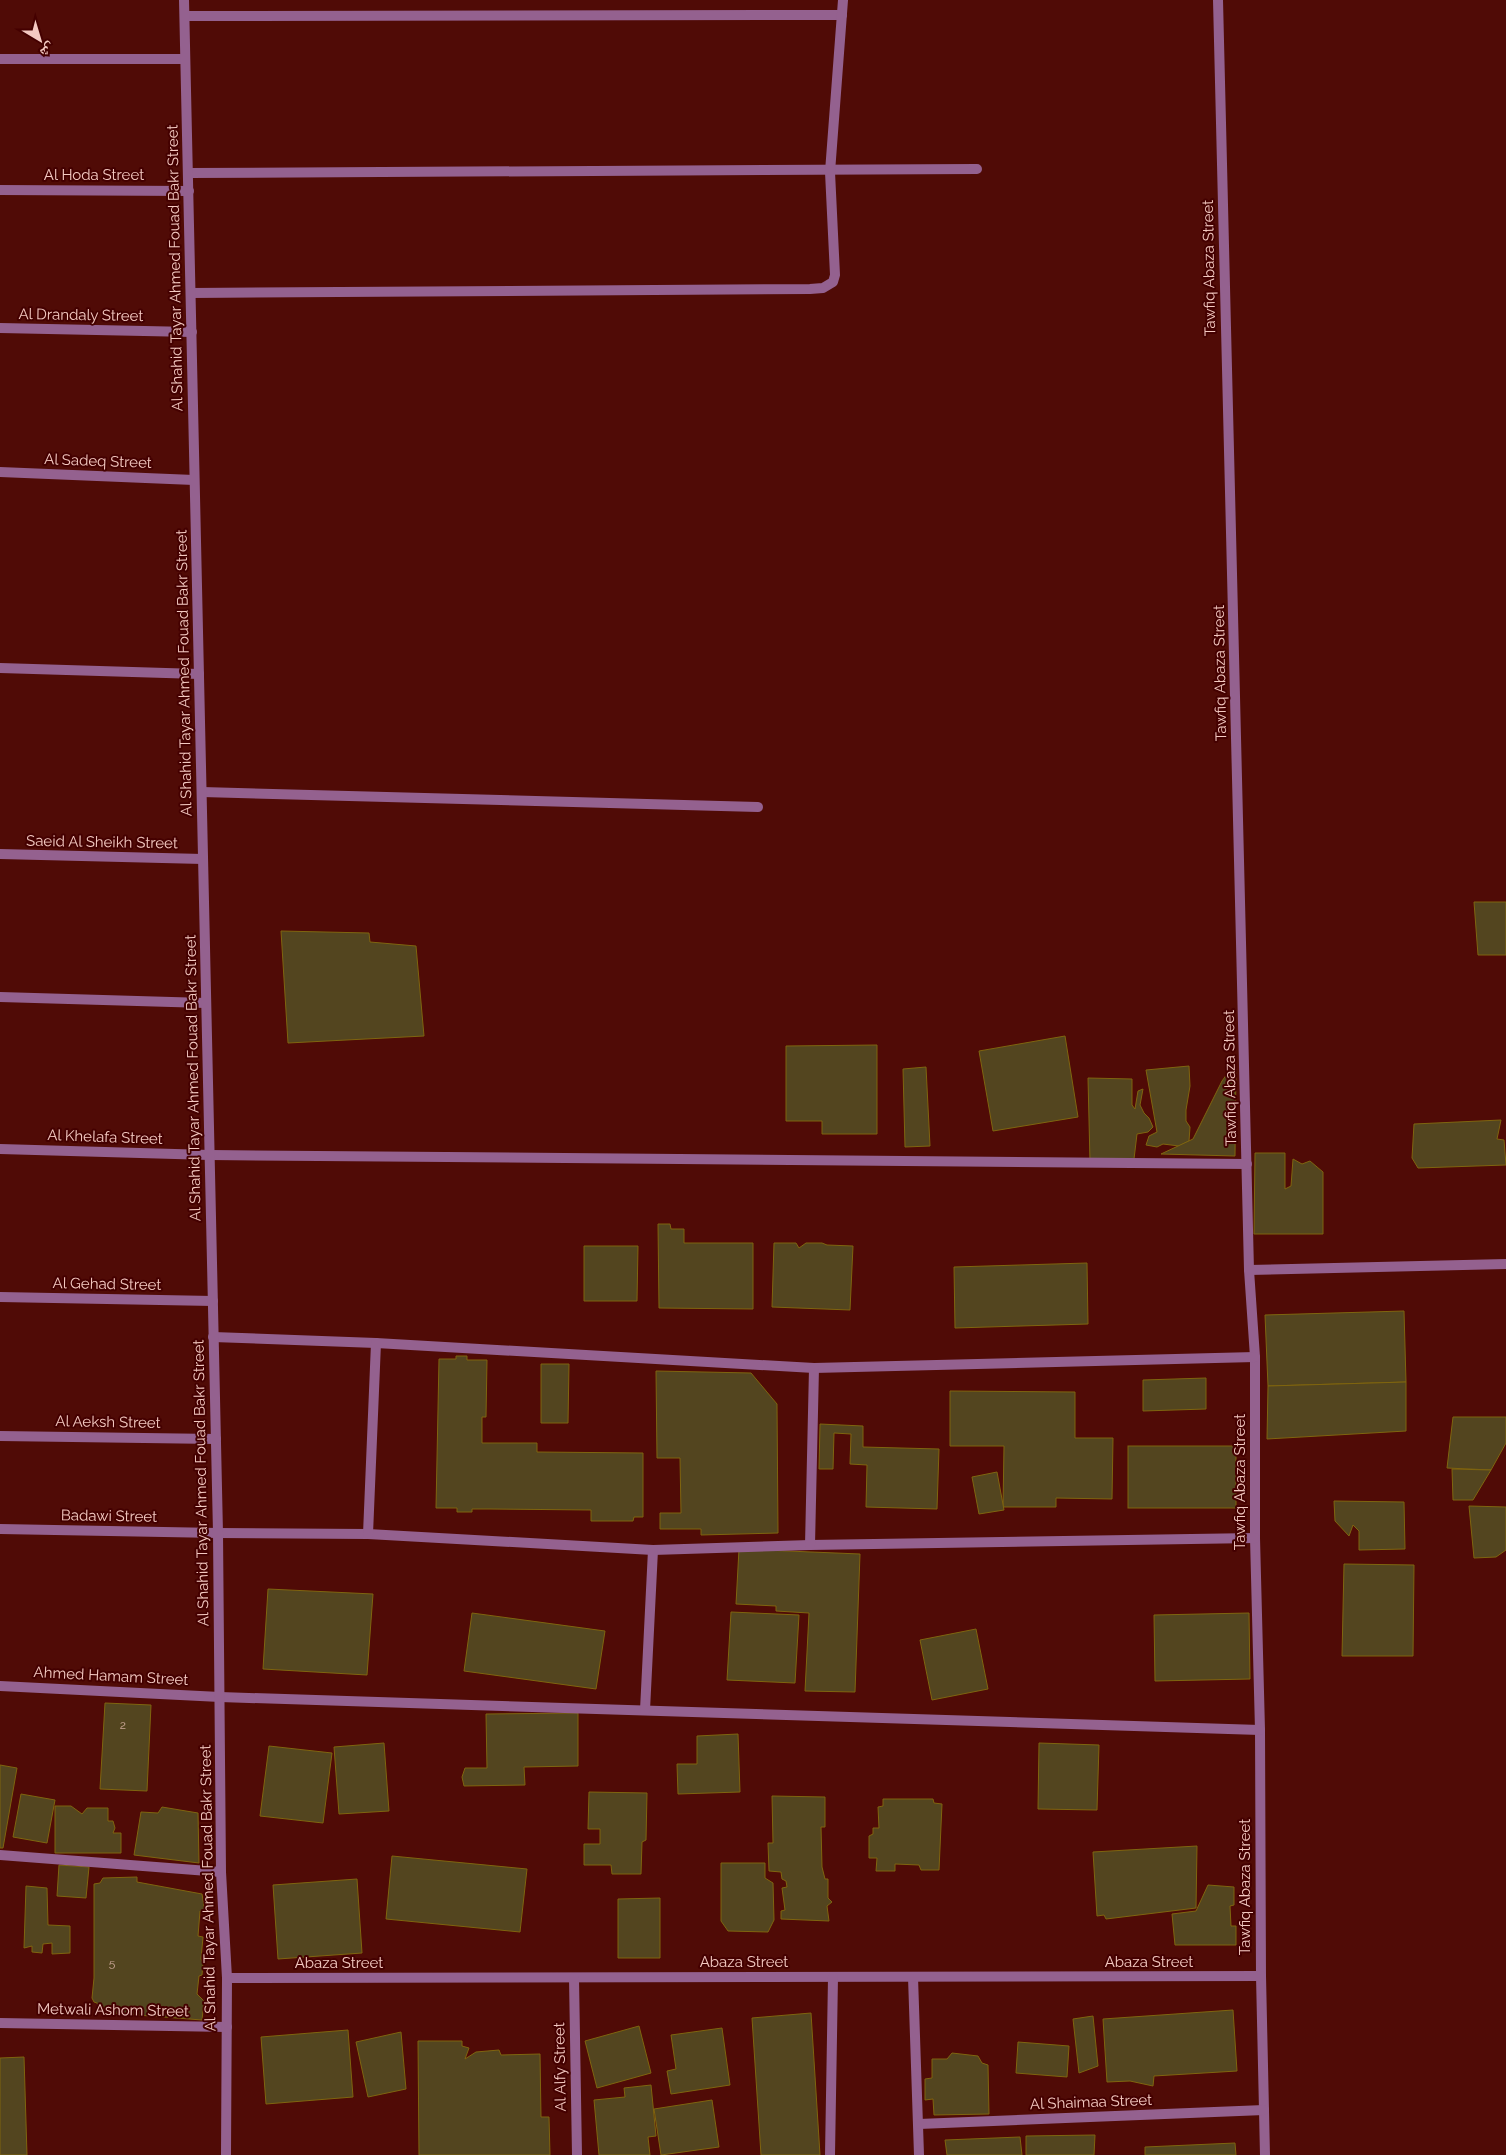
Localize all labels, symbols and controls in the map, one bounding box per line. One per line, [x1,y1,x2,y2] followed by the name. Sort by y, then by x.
[15,15,65,65] north arrow
[36,39,59,61] text: ش
[163,124,187,412] street label: Al Shahid Tayar Ahmed Fouad Bakr Street
[44,166,144,184] street label: Al Hoda Street
[1199,200,1219,336] street label: Tawfiq Abaza Street
[18,305,144,325] street label: Al Drandaly Street
[44,450,152,472] street label: Al Sadeq Street
[172,529,196,817] street label: Al Shahid Tayar Ahmed Fouad Bakr Street
[1210,605,1230,741] street label: Tawfiq Abaza Street
[26,832,178,852] street label: Saeid Al Sheikh Street
[181,934,205,1222] street label: Al Shahid Tayar Ahmed Fouad Bakr Street
[1220,1010,1240,1146] street label: Tawfiq Abaza Street
[47,1126,163,1148] street label: Al Khelafa Street
[52,1274,162,1294] street label: Al Gehad Street
[189,1339,213,1627] street label: Al Shahid Tayar Ahmed Fouad Bakr Street
[55,1412,161,1432] street label: Al Aeksh Street
[1231,1414,1249,1550] street label: Tawfiq Abaza Street
[61,1506,157,1526] street label: Badawi Street
[33,1663,189,1689] street label: Ahmed Hamam Street
[120,1718,126,1732] house number: 2
[196,1744,220,2032] street label: Al Shahid Tayar Ahmed Fouad Bakr Street
[1236,1819,1254,1955] street label: Tawfiq Abaza Street
[700,1953,788,1971] street label: Abaza Street
[1105,1953,1193,1971] street label: Abaza Street
[295,1954,383,1972] street label: Abaza Street
[109,1956,116,1970] house number: 5
[37,2000,189,2020] street label: Metwali Ashom Street
[550,2022,570,2112] street label: Al Alfy Street
[1030,2091,1152,2113] street label: Al Shaimaa Street

